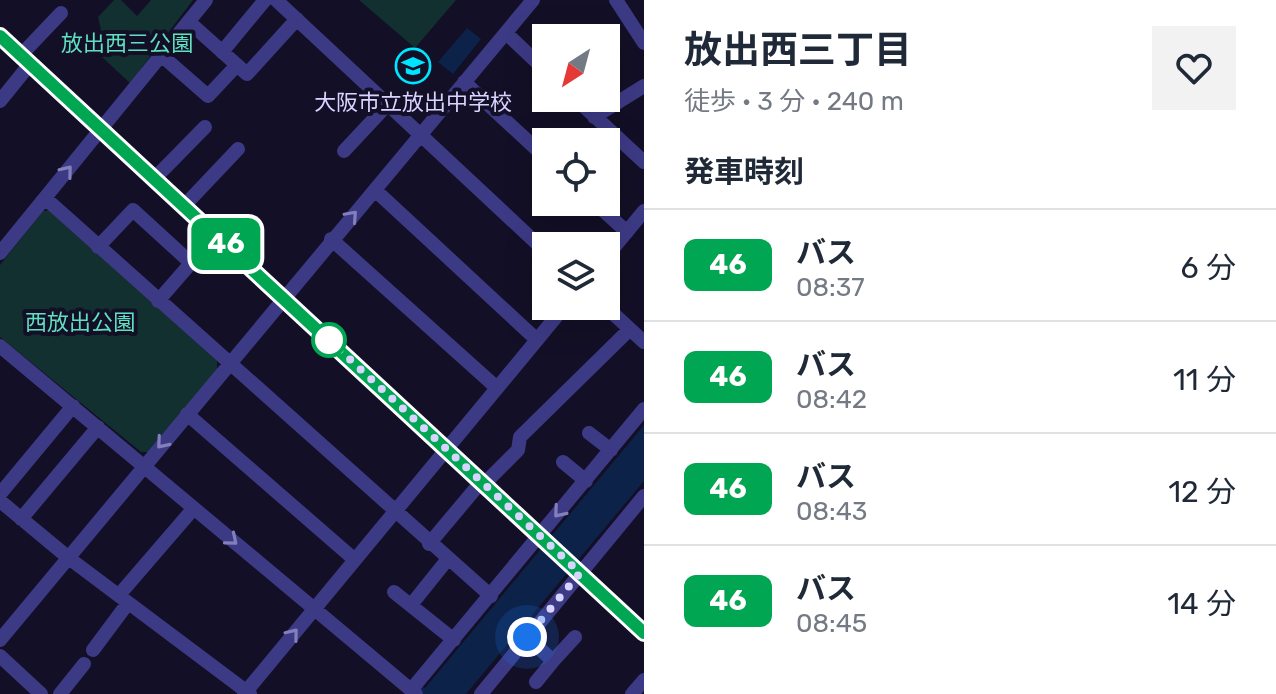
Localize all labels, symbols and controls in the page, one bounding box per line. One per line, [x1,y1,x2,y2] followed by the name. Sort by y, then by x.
[532,24,620,112] north arrow
[532,24,620,320] map controls
[1152,26,1236,110] button: heart
[684,27,912,73] text: 放出西三丁目
[61,30,193,57] park label: 放出西三公園
[394,47,432,85] school or university icon: 大阪市立放出中学校
[684,86,904,117] text: 徒歩 · 3 分 · 240 m
[314,89,512,116] place label: 大阪市立放出中学校
[532,128,620,216] button: locate
[684,154,804,190] text: 発車時刻
[57,166,72,180] one-way arrow
[342,211,357,226] one-way arrow
[190,218,262,270] line badge: 46
[207,227,245,260] text: 46
[532,232,620,320] button: layers
[796,235,856,271] text: バス
[709,248,747,281] text: 46
[1181,250,1236,286] text: 6 分
[796,272,865,303] text: 08:37
[25,309,135,336] park label: 西放出公園
[312,323,346,357] unlabelled marker
[796,347,856,383] text: バス
[709,360,747,393] text: 46
[1173,362,1236,398] text: 11 分
[796,384,867,415] text: 08:42
[157,434,172,449] one-way arrow
[796,459,856,495] text: バス
[709,472,747,505] text: 46
[1168,474,1236,510] text: 12 分
[796,496,867,527] text: 08:43
[554,503,569,518] one-way arrow
[223,530,238,544] one-way arrow
[796,571,856,607] text: バス
[709,584,747,617] text: 46
[1167,586,1236,622] text: 14 分
[796,608,867,639] text: 08:45
[507,617,547,657] your location
[283,629,298,643] one-way arrow

